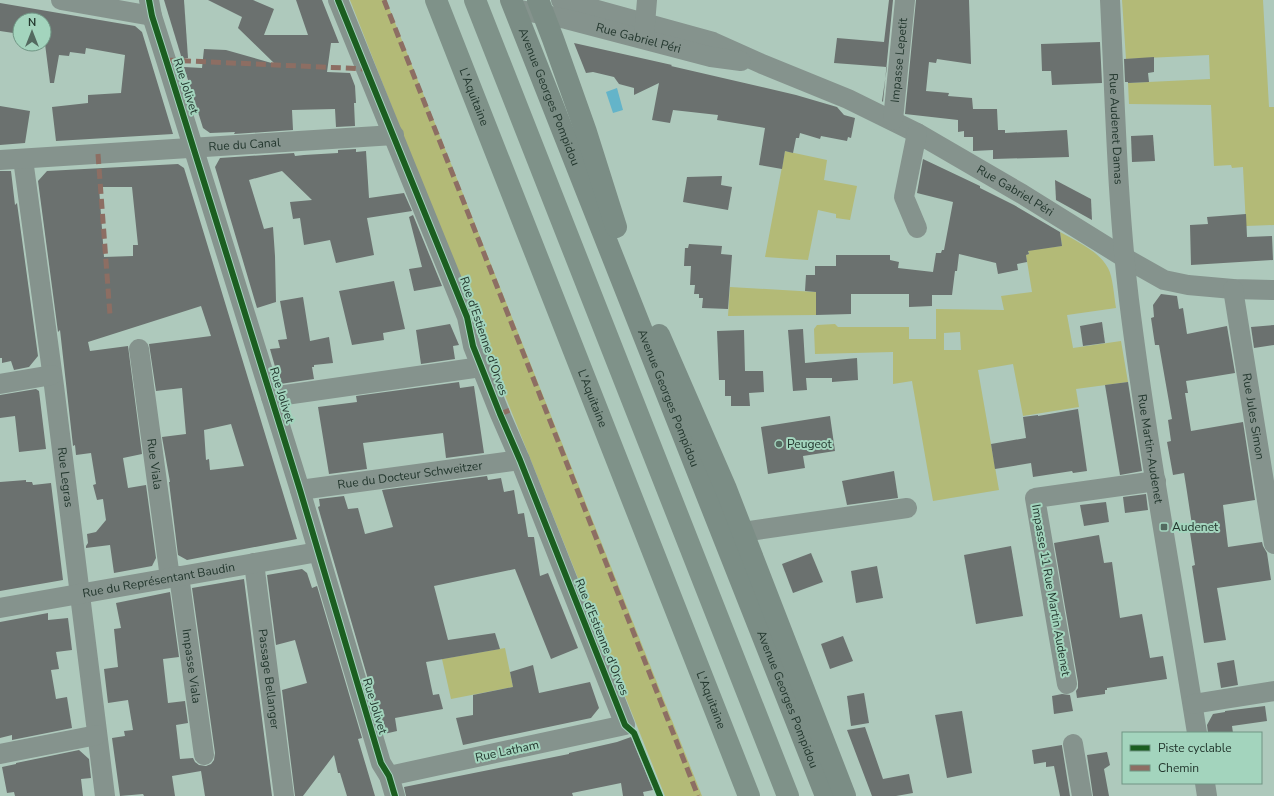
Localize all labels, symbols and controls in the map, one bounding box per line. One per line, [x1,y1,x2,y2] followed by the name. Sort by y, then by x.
[12,12,52,52] north arrow
[28,15,36,30] text: N
[887,16,911,103] street label: Impasse Lepetit
[594,19,683,57] street label: Rue Gabriel Péri
[515,25,584,168] street label: Avenue Georges Pompidou
[169,56,203,117] street label: Rue Jolivet
[455,65,493,128] street label: L'Aquitaine
[1105,73,1127,185] street label: Rue Audenet Damas
[208,134,281,155] street label: Rue du Canal
[974,161,1057,220] street label: Rue Gabriel Péri
[456,274,512,398] street label: Rue d'Estienne d'Orves
[634,327,703,469] street label: Avenue Georges Pompidou
[266,365,298,426] street label: Rue Jolivet
[574,367,611,430] street label: L'Aquitaine
[1239,372,1268,461] street label: Rue Jules Simon
[1134,393,1167,505] street label: Rue Martin-Audenet
[787,436,832,452] place label: Peugeot
[143,437,166,491] street label: Rue Viala
[774,439,784,449] marker: Peugeot
[54,446,77,508] street label: Rue Legras
[336,457,484,493] street label: Rue du Docteur Schweitzer
[1028,503,1074,678] street label: Impasse 11 Rue Martin Audenet
[1172,519,1219,535] place label: Audenet
[1159,522,1169,532] marker: Audenet
[81,559,236,601] street label: Rue du Représentant Baudin
[571,576,633,698] street label: Rue d'Estienne d'Orves
[178,628,205,704] street label: Impasse Viala
[255,628,283,731] street label: Passage Bellanger
[753,628,822,770] street label: Avenue Georges Pompidou
[693,669,730,731] street label: L'Aquitaine
[359,676,391,737] street label: Rue Jolivet
[1122,732,1262,784] legend
[474,736,540,766] street label: Rue Latham
[1158,740,1232,756] text: Piste cyclable
[1158,760,1199,776] text: Chemin

